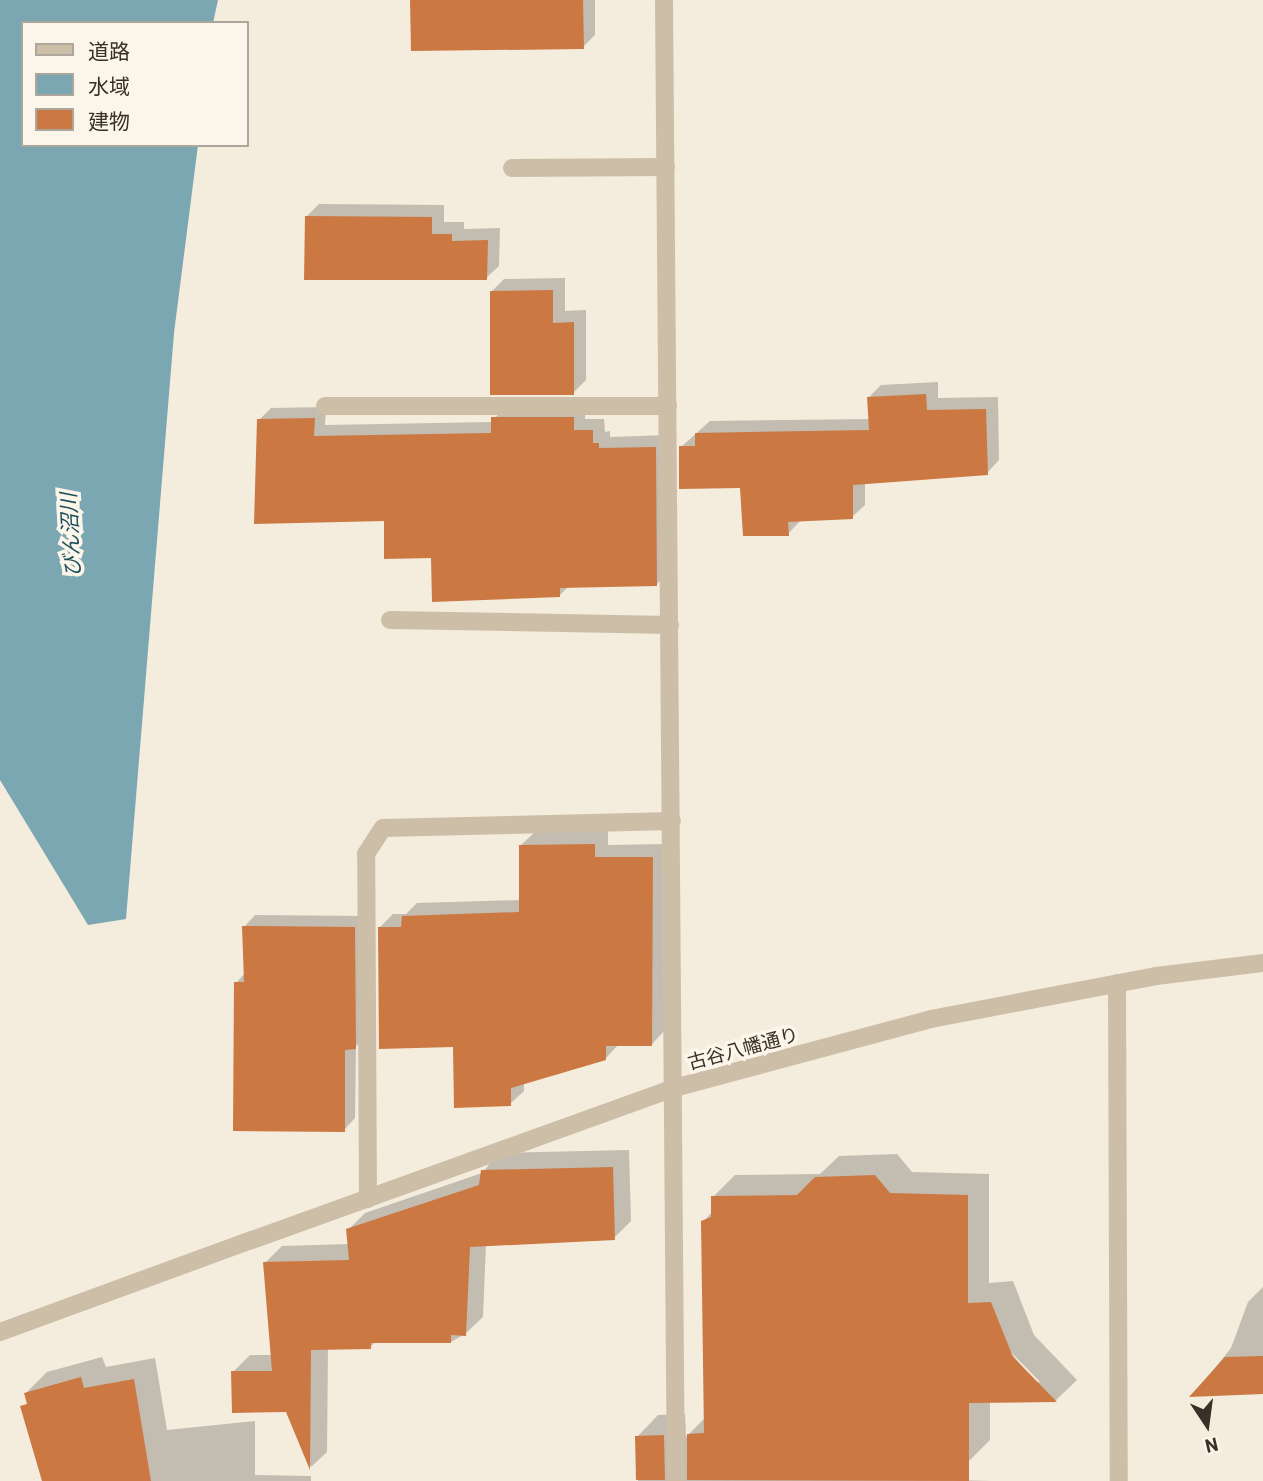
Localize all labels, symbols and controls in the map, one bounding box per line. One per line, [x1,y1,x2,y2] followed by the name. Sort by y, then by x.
[21,21,248,147] legend
[88,38,130,63] text: 道路
[88,73,130,98] text: 水域
[88,108,130,133] text: 建物
[55,492,85,578] water label: びん沼川
[685,1022,801,1074] street label: 古谷八幡通り
[1172,1390,1242,1460] north arrow
[1203,1433,1221,1459] text: N

